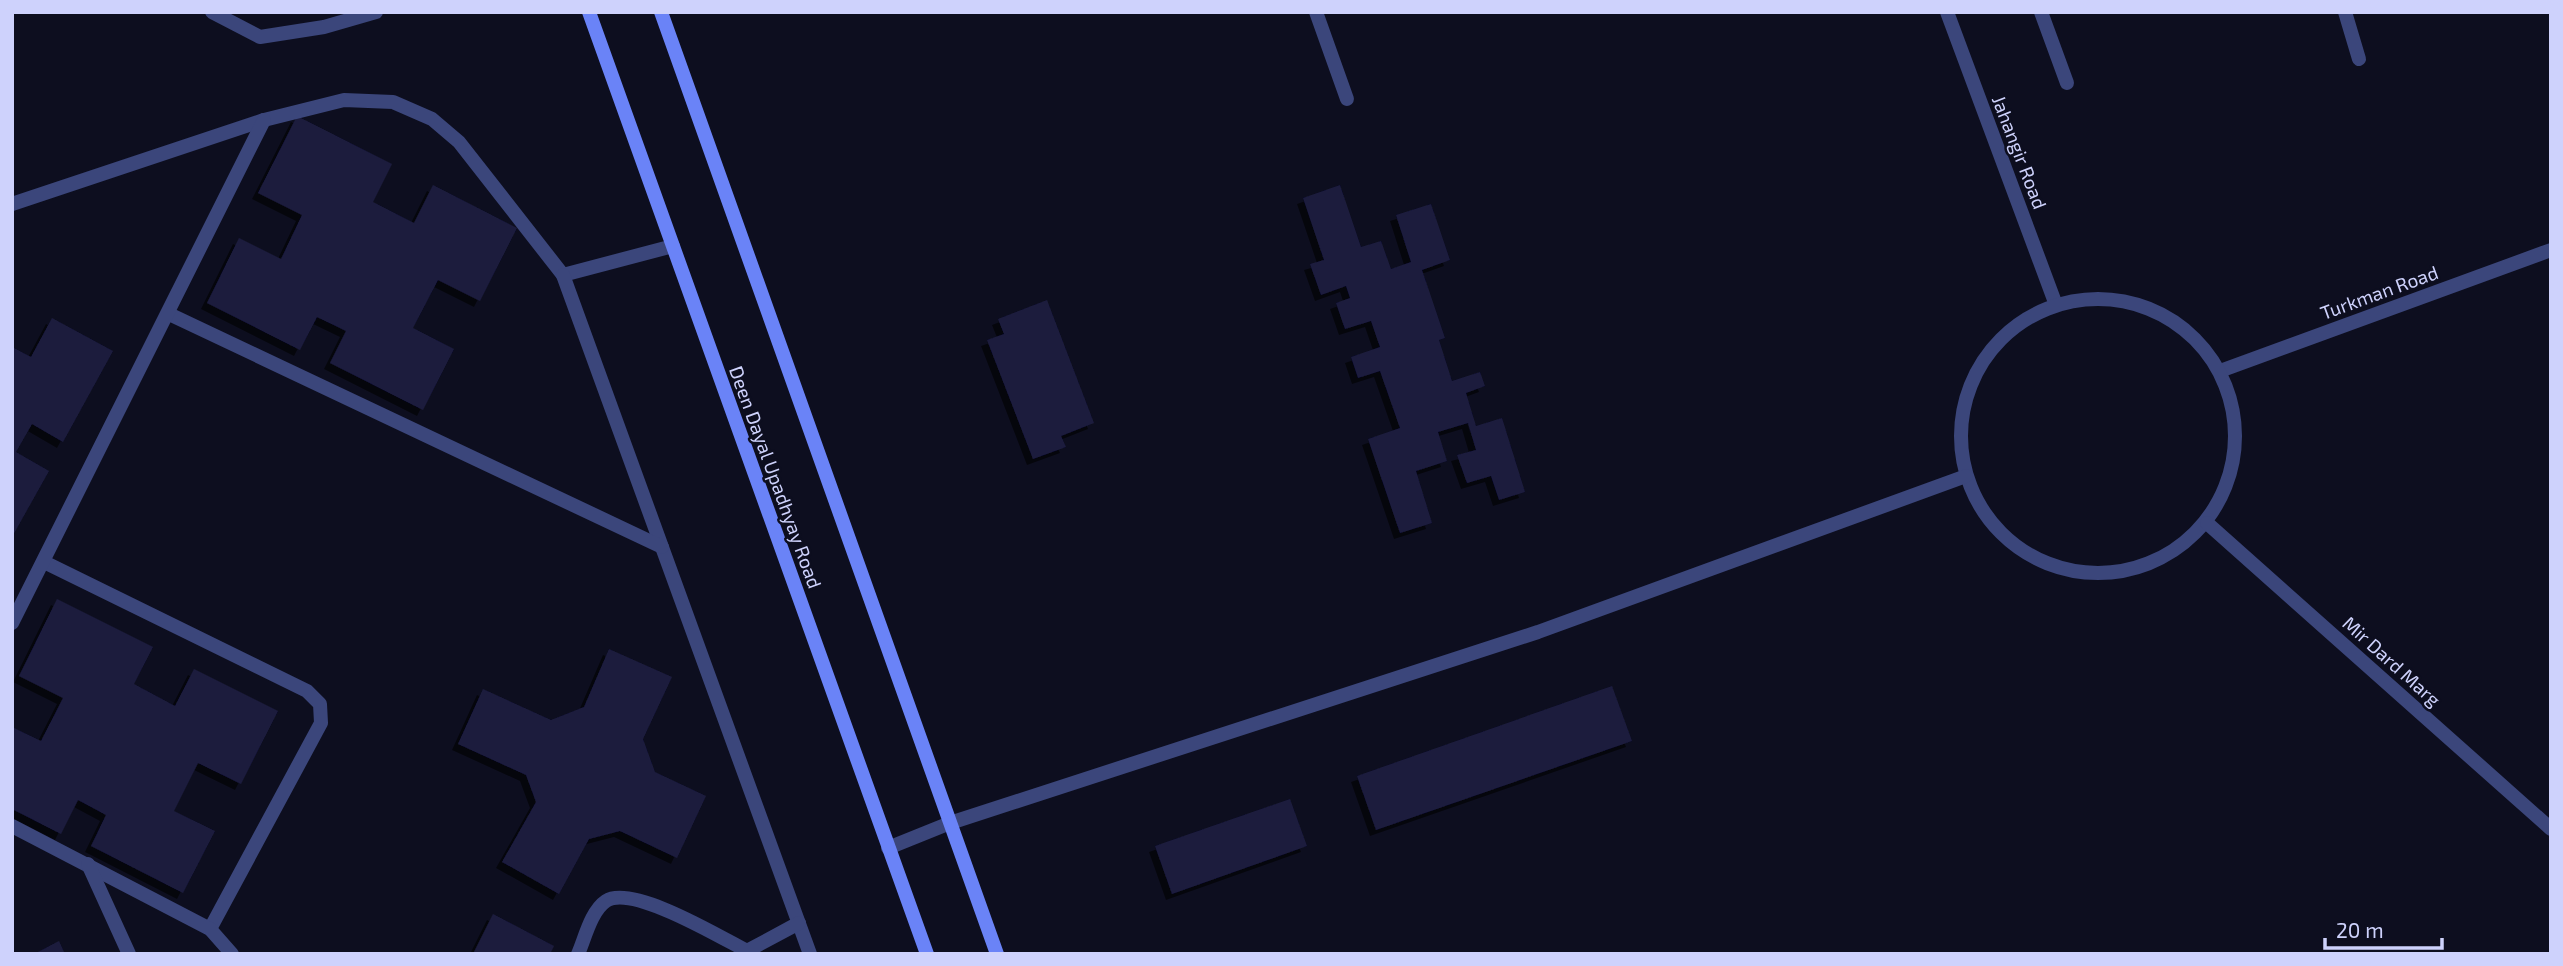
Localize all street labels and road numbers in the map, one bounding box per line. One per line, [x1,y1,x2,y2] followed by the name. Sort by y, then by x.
[1988,92,2052,212] street label: Jahangir Road
[2317,260,2441,324] street label: Turkman Road
[725,363,827,591] street label: Deen Dayal Upadhyay Road
[2338,611,2446,711] street label: Mir Dard Marg

